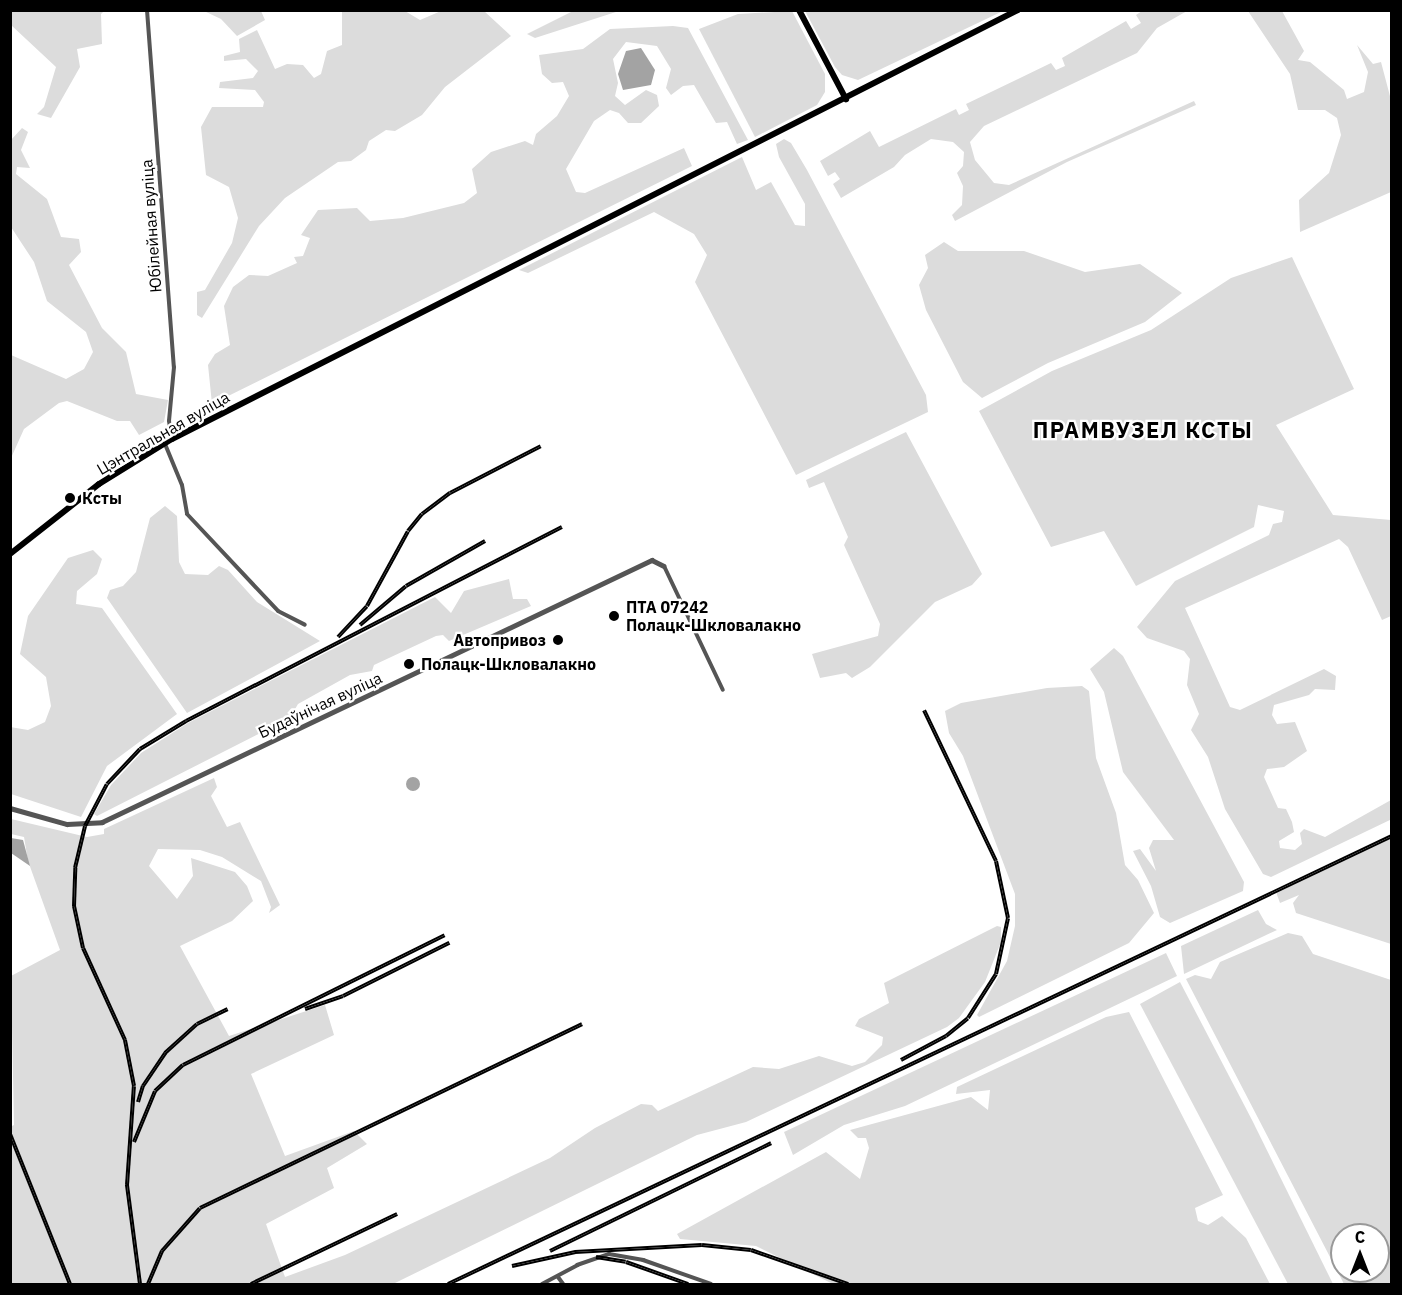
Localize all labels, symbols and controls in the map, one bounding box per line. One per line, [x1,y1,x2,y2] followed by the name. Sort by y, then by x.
[137,159,165,293] street label: Юбілейная вуліца
[93,387,233,479] street label: Цэнтральная вуліца
[1033,417,1253,443] district label: ПРАМВУЗЕЛ КСТЫ
[82,488,122,508] place label: Ксты
[63,491,77,505] marker: Ксты
[626,597,801,635] place label: ПТА 07242 Полацк-Шкловалакно
[607,609,621,623] marker: ПТА 07242 Полацк-Шкловалакно
[453,630,546,650] place label: Автопривоз
[551,633,565,647] marker: Автопривоз
[421,654,596,674] place label: Полацк-Шкловалакно
[402,657,416,671] marker: Полацк-Шкловалакно
[255,668,385,742] street label: Будаўнічая вуліца
[1330,1223,1390,1283] north arrow
[1355,1227,1365,1247] text: С

